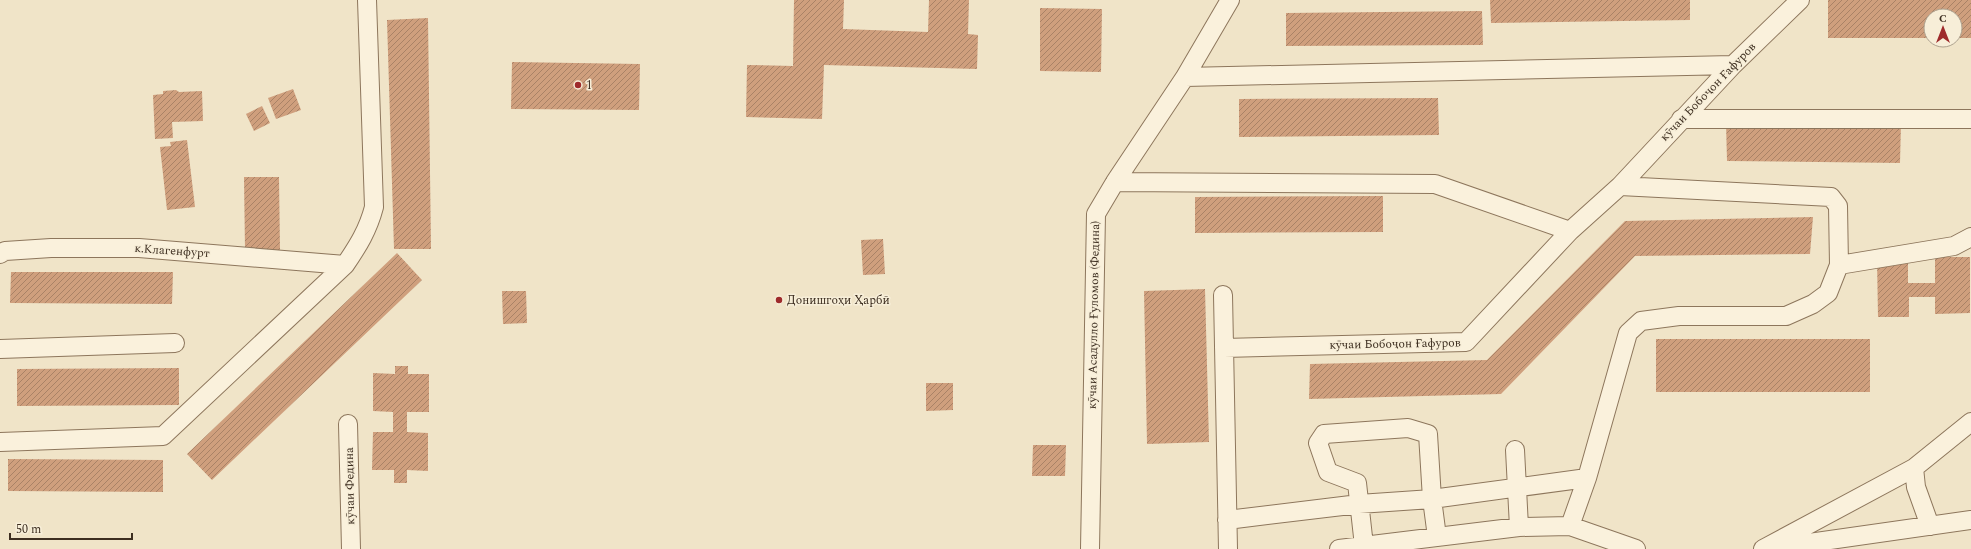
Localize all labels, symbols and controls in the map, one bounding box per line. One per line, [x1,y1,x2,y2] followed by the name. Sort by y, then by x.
[1923,8,1963,48] north arrow
[1939,10,1947,27] text: С
[1656,38,1760,146] street label: кӯчаи Бобоҷон Ғафуров
[586,76,592,95] place label: 1
[573,80,583,90] marker: 1
[1083,221,1105,409] street label: кӯчаи Асадулло Ғуломов (Федина)
[134,239,210,263] street label: к.Клагенфурт
[787,291,890,310] place label: Донишгоҳи Ҳарбӣ
[774,295,784,305] marker: Донишгоҳи Ҳарбӣ
[1329,333,1461,355] street label: кӯчаи Бобоҷон Ғафуров
[340,447,360,525] street label: кӯчаи Федина
[10,515,132,541] scale bar
[16,520,41,539] text: 50 m

